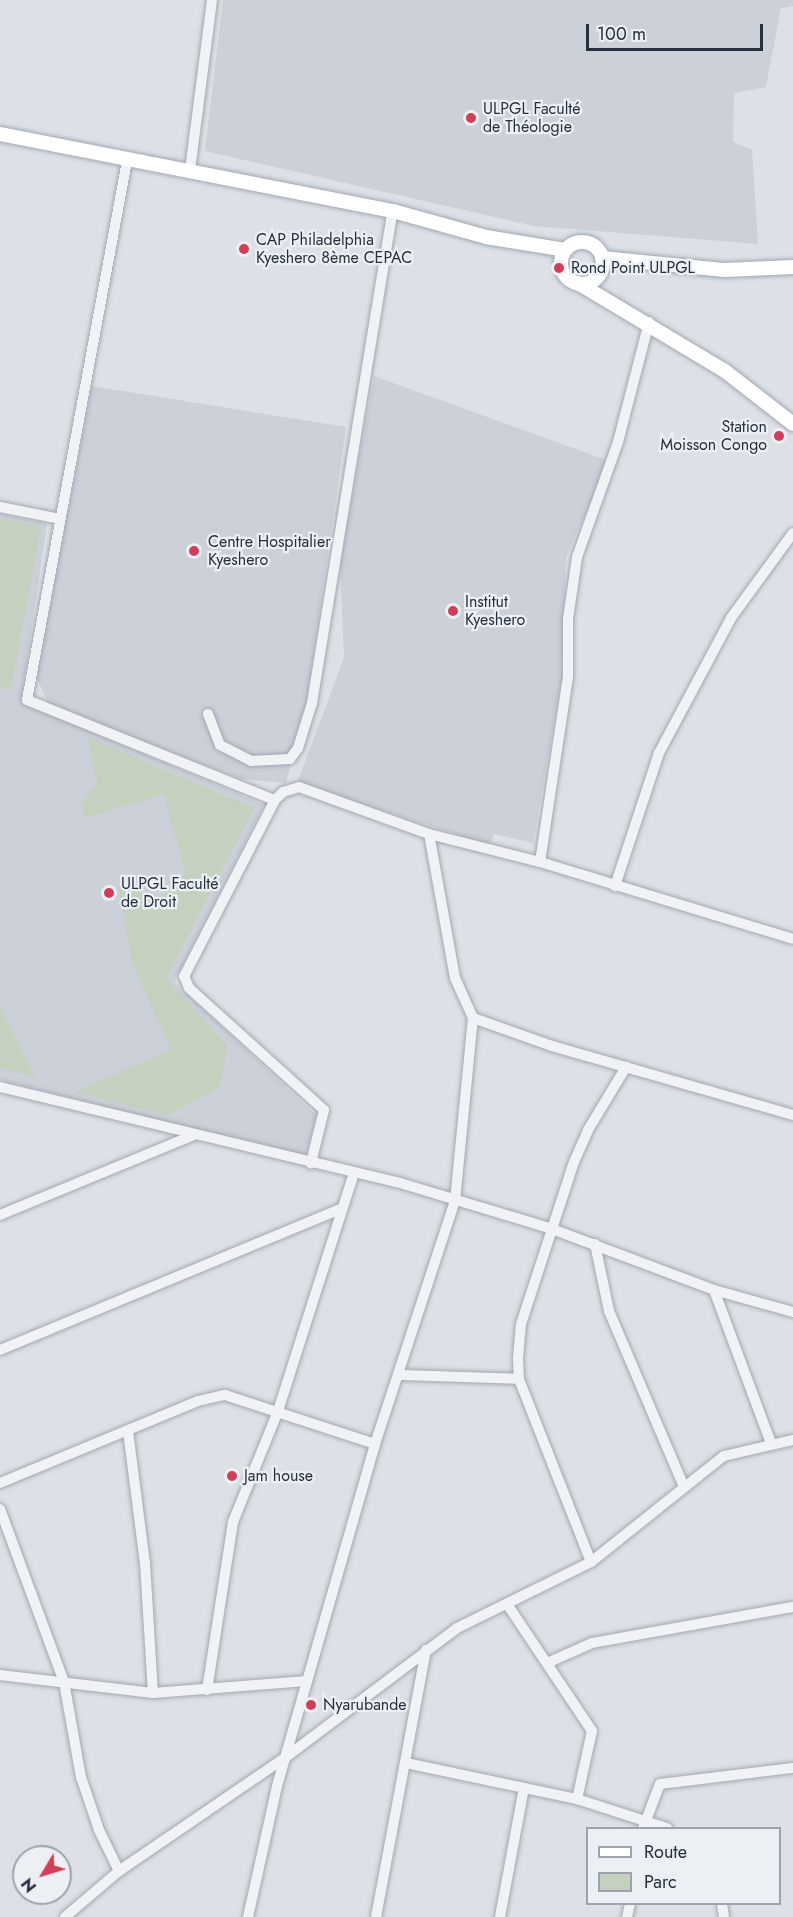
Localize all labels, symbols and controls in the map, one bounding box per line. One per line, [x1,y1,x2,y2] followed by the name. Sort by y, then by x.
[589,12,766,50] scale bar
[597,21,646,47] text: 100 m
[483,99,580,137] place label: ULPGL Faculté de Théologie
[464,111,478,125] marker: ULPGL Faculté de Théologie
[256,230,412,268] place label: CAP Philadelphia Kyeshero 8ème CEPAC
[237,242,251,256] marker: CAP Philadelphia Kyeshero 8ème CEPAC
[571,258,695,278] place label: Rond Point ULPGL
[552,261,566,275] marker: Rond Point ULPGL
[660,417,767,455] place label: Station Moisson Congo
[772,429,786,443] marker: Station Moisson Congo
[208,532,331,570] place label: Centre Hospitalier Kyeshero
[185,542,203,560] marker: Centre Hospitalier Kyeshero
[465,592,525,630] place label: Institut Kyeshero
[446,604,460,618] marker: Institut Kyeshero
[121,874,218,912] place label: ULPGL Faculté de Droit
[102,886,116,900] marker: ULPGL Faculté de Droit
[244,1466,313,1486] place label: Jam house
[225,1469,239,1483] marker: Jam house
[323,1695,407,1715] place label: Nyarubande
[304,1698,318,1712] marker: Nyarubande
[586,1827,781,1905] legend
[644,1839,687,1865] text: Route
[12,1845,72,1905] north arrow
[644,1869,677,1895] text: Parc
[16,1873,42,1897] text: N

